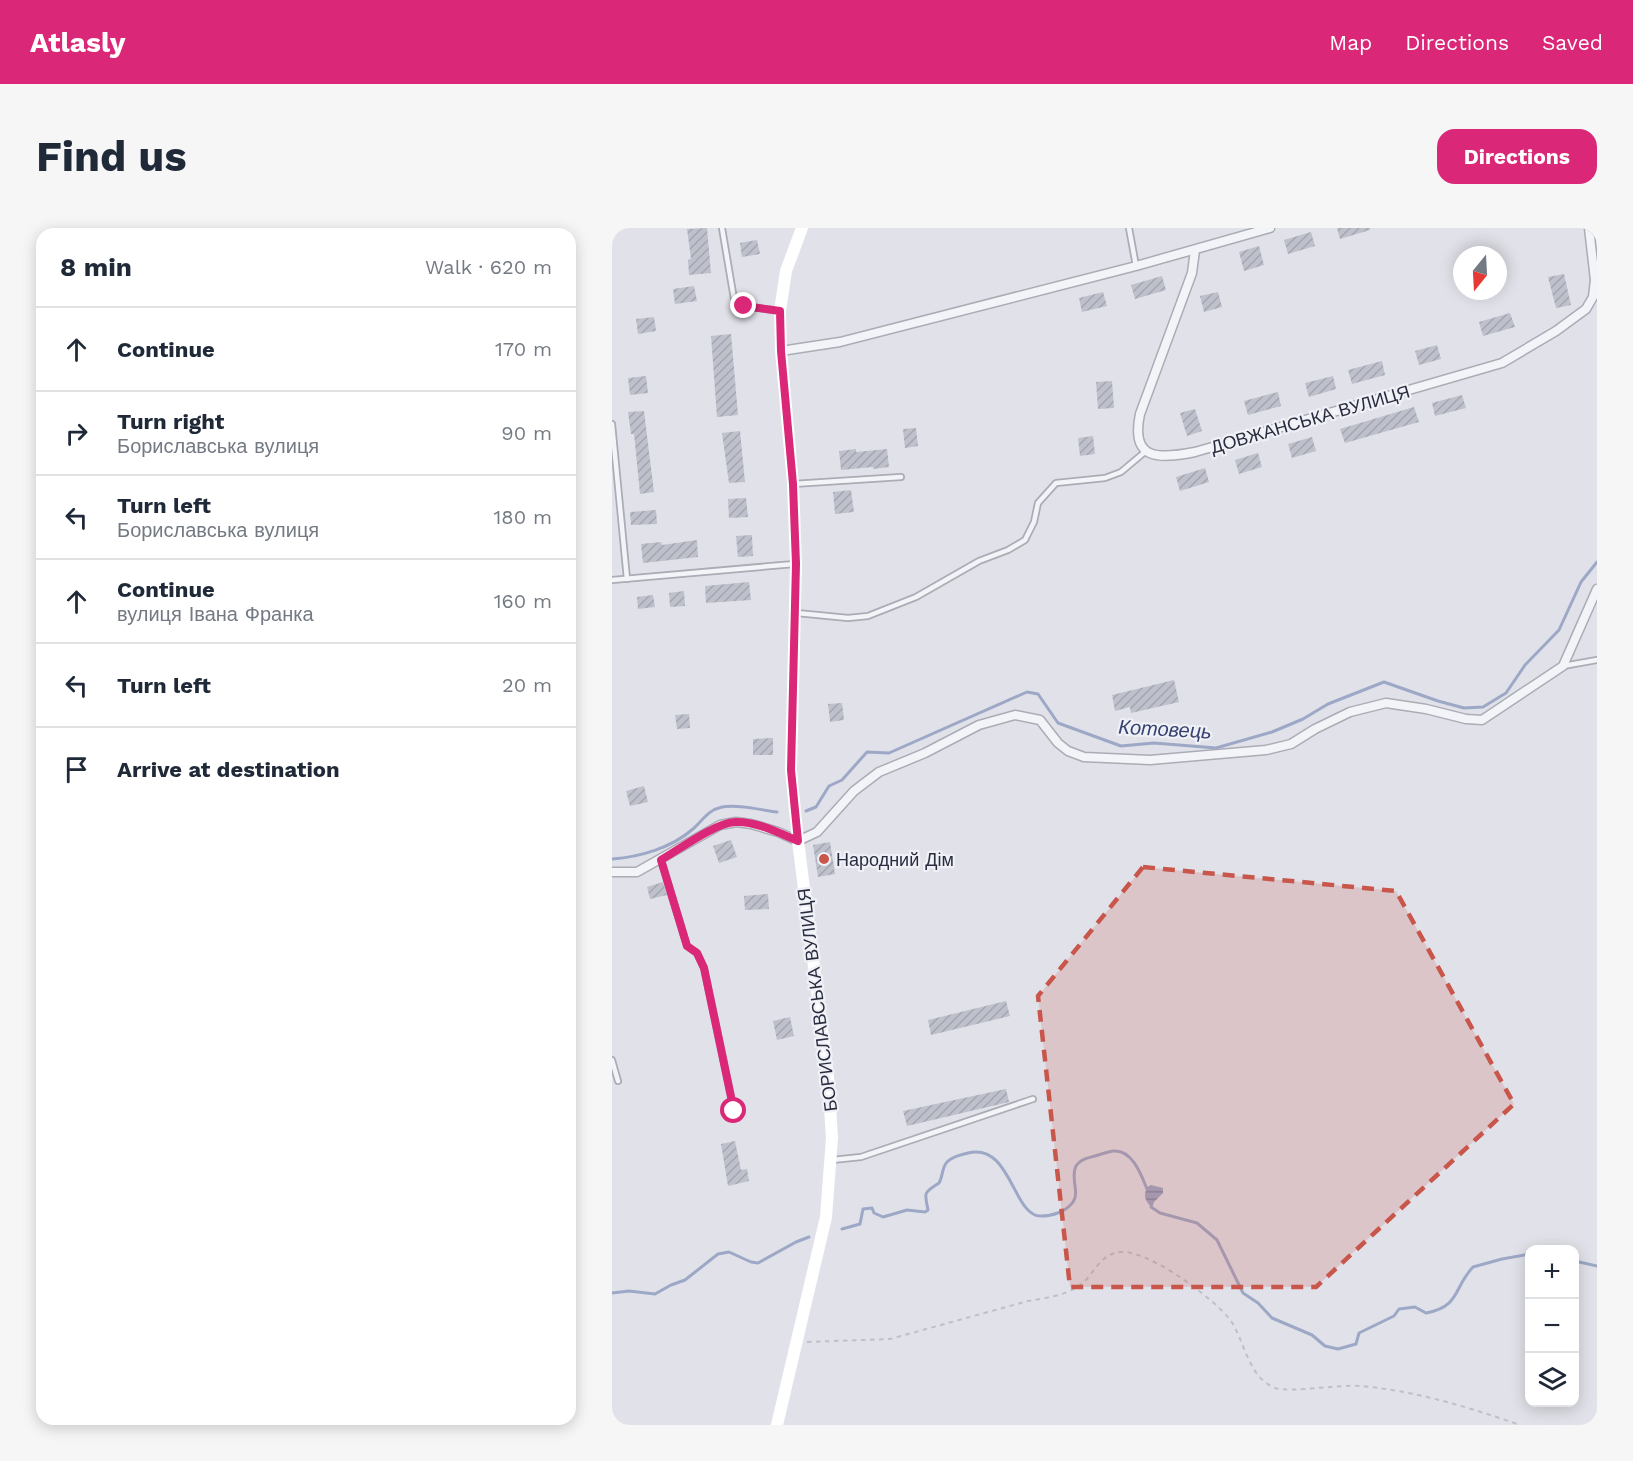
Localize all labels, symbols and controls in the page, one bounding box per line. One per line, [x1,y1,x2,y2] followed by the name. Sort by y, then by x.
[30,26,125,59] text: Atlasly
[1329,30,1372,55] text: Map
[1405,30,1509,55] text: Directions
[1542,30,1603,55] text: Saved
[1437,129,1597,184] button: Directions
[36,132,187,181] text: Find us
[1453,246,1507,300] north arrow
[60,252,132,282] text: 8 min
[425,255,552,279] text: Walk · 620 m
[730,292,756,318] route end
[60,333,93,366] icon: ahead
[117,337,215,362] text: Continue
[495,337,552,361] text: 170 m
[1208,380,1412,458] street label: ДОВЖАНСЬКА ВУЛИЦЯ
[117,409,224,434] text: Turn right
[60,417,93,450] icon: right
[501,421,552,445] text: 90 m
[117,434,319,458] text: Бориславська вулиця
[117,493,211,518] text: Turn left
[60,501,93,534] icon: left
[494,505,552,529] text: 180 m
[117,518,319,542] text: Бориславська вулиця
[117,577,215,602] text: Continue
[60,585,93,618] icon: ahead
[494,589,552,613] text: 160 m
[117,602,314,626] text: вулиця Івана Франка
[60,669,93,702] icon: left
[117,673,211,698] text: Turn left
[502,673,552,697] text: 20 m
[1118,715,1212,743] water label: Котовець
[60,753,93,786] icon: arrive
[117,757,340,782] text: Arrive at destination
[836,849,954,870] place label: Народний Дім
[817,852,831,866] marker: Народний Дім
[793,887,841,1113] street label: БОРИСЛАВСЬКА ВУЛИЦЯ
[720,1097,746,1123] route start
[1525,1245,1579,1407] map controls
[1525,1245,1579,1299] button: +
[1525,1299,1579,1353] button: −
[1525,1353,1579,1407] button: layers

